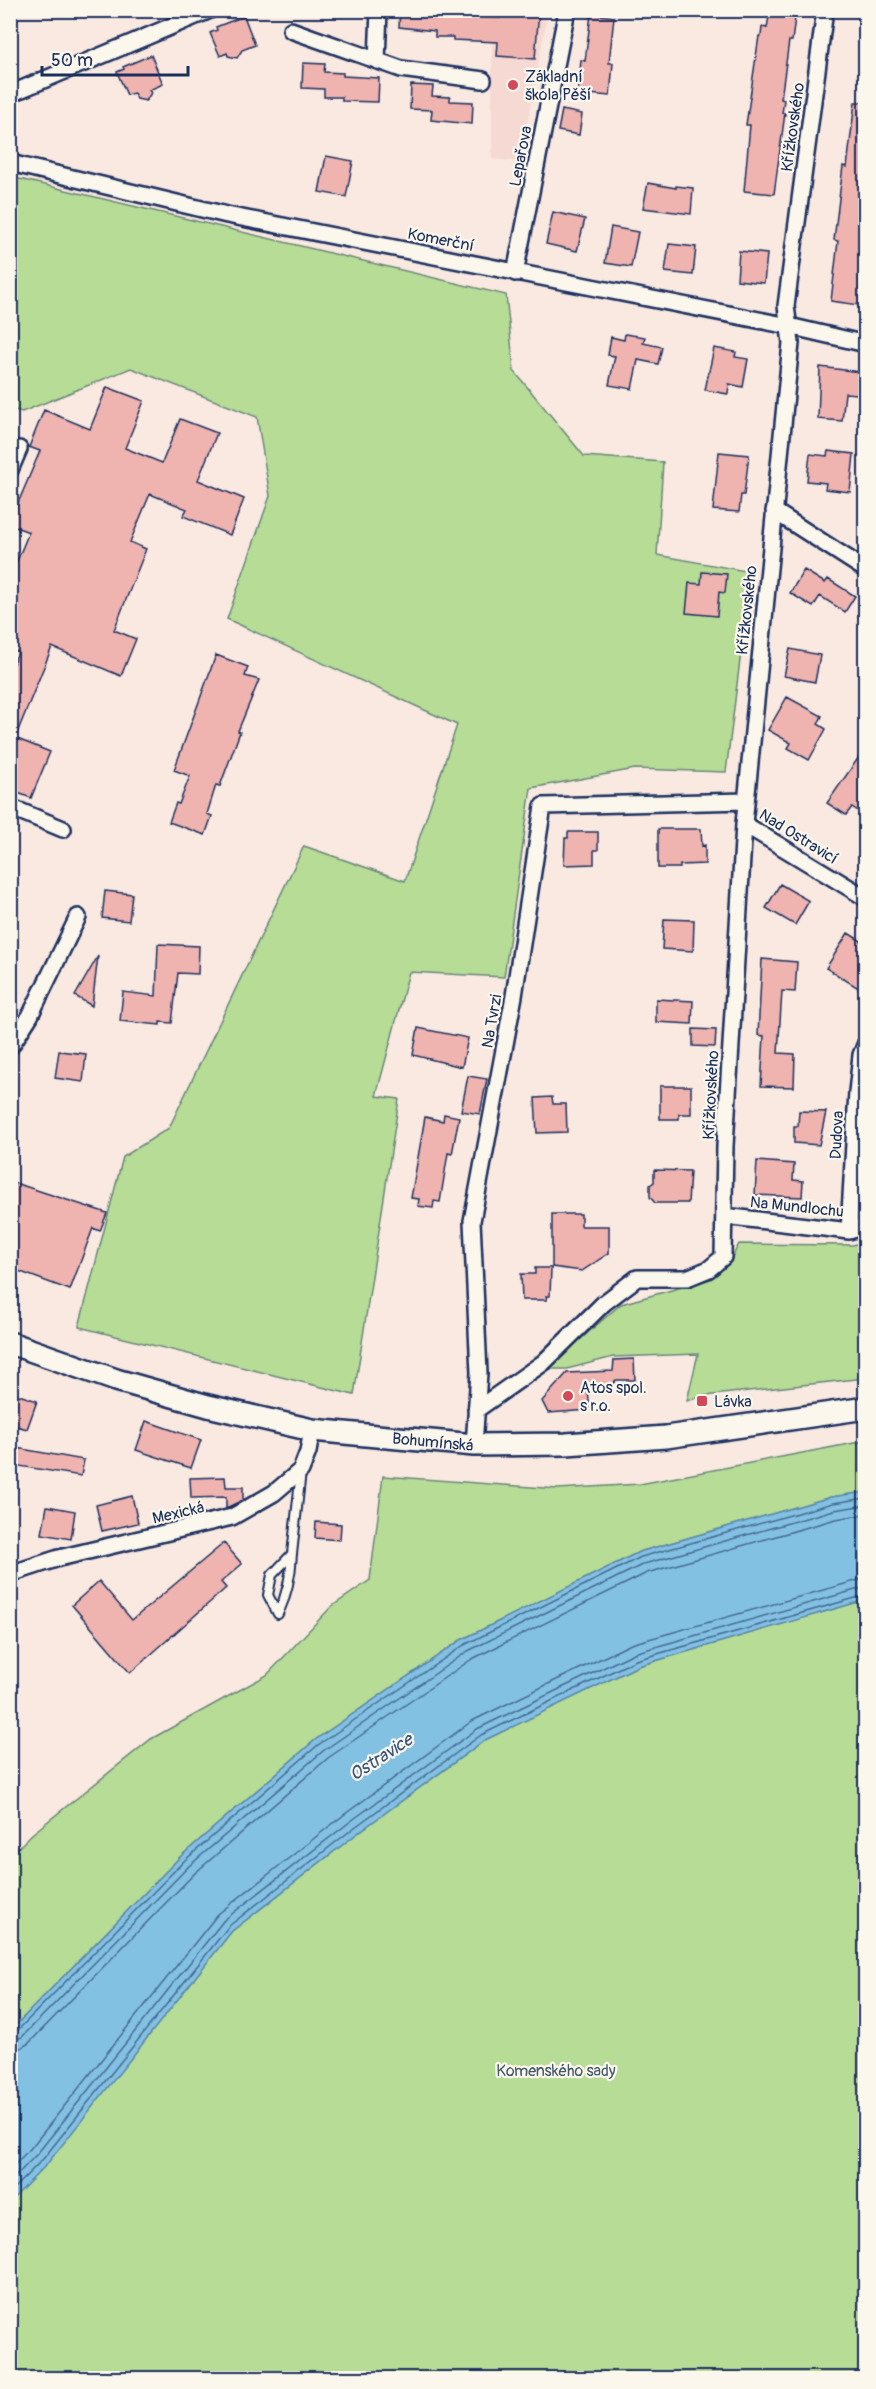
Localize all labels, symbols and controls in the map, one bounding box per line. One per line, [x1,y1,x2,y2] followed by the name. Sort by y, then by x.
[42,39,188,77] scale bar
[51,49,93,72] text: 50 m
[525,67,591,105] place label: Základní škola Pěší
[506,78,520,92] marker: Základní škola Pěší
[777,81,809,173] street label: Křížkovského
[505,124,537,188] street label: Lepařova
[406,224,476,256] street label: Komerční
[732,564,762,656] street label: Křížkovského
[755,805,842,869] street label: Nad Ostravicí
[477,993,507,1050] street label: Na Tvrzi
[699,1049,723,1140] street label: Křížkovského
[826,1110,848,1160] street label: Dudova
[749,1192,845,1222] street label: Na Mundlochu
[580,1378,647,1416] place label: Atos spol. s r.o.
[561,1389,575,1403] marker: Atos spol. s r.o.
[714,1392,752,1412] place label: Lávka
[695,1394,709,1408] marker: Lávka
[391,1428,474,1456] street label: Bohumínská
[150,1497,206,1529] street label: Mexická
[345,1727,419,1786] water label: Ostravice
[496,2061,616,2081] park label: Komenského sady

